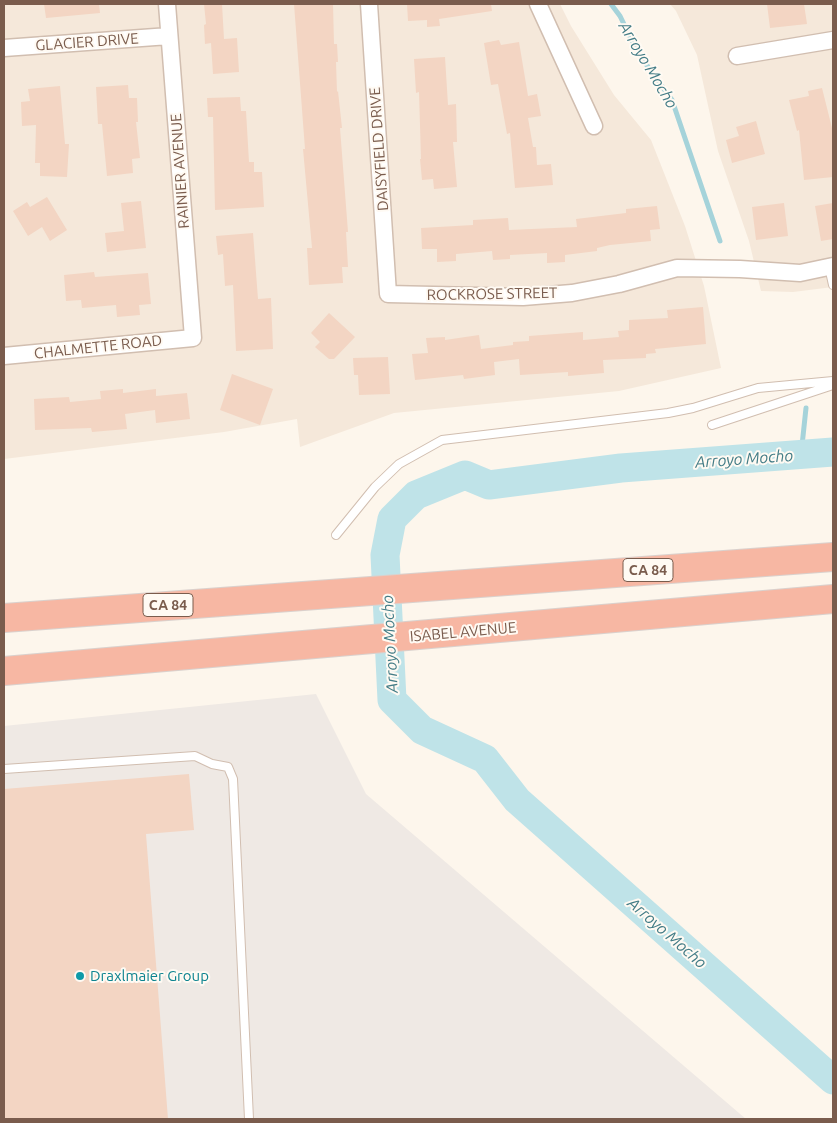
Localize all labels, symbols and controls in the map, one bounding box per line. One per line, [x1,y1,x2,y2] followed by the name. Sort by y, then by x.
[615,18,681,112] water label: Arroyo Mocho
[35,29,139,55] street label: GLACIER DRIVE
[366,86,392,212] street label: DAISYFIELD DRIVE
[167,113,193,229] street label: RAINIER AVENUE
[427,284,557,304] street label: ROCKROSE STREET
[33,331,163,363] street label: CHALMETTE ROAD
[694,446,794,472] water label: Arroyo Mocho
[623,558,673,582] road number: CA 84
[143,594,193,616] road number: CA 84
[378,595,402,693] water label: Arroyo Mocho
[409,618,517,646] street label: ISABEL AVENUE
[624,894,710,972] water label: Arroyo Mocho
[90,967,209,985] place label: Draxlmaier Group
[74,970,86,982] marker: Draxlmaier Group

